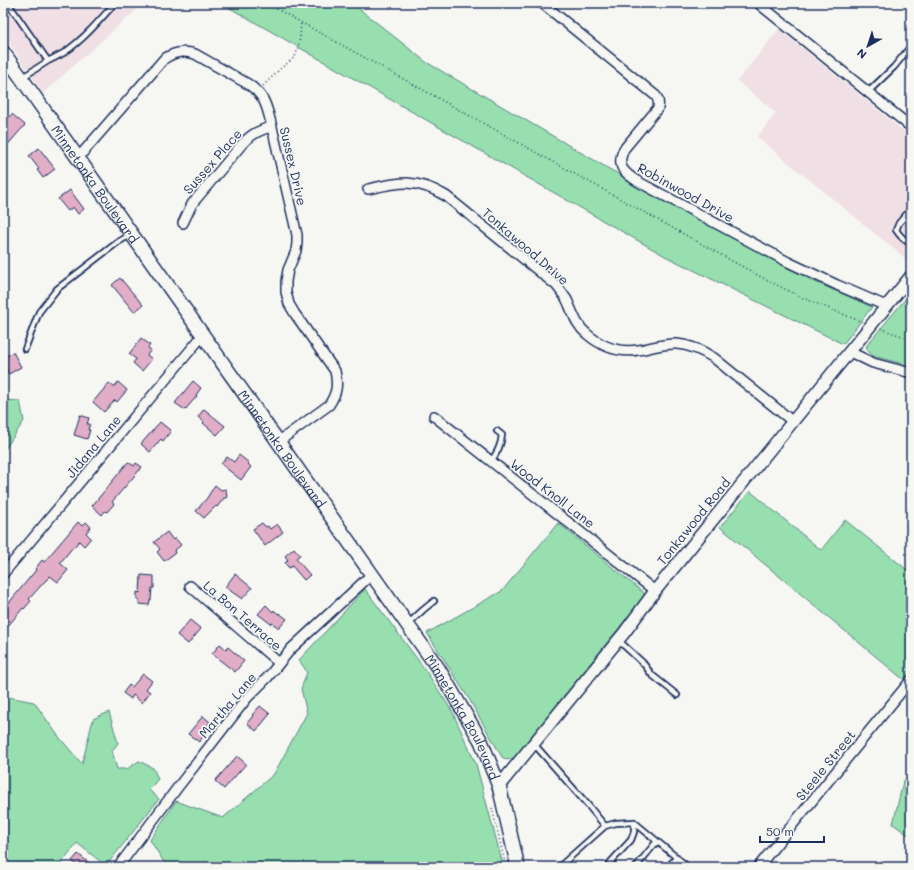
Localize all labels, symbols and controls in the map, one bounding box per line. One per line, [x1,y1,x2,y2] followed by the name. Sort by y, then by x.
[848,26,888,66] north arrow
[853,46,869,63] text: N
[48,121,143,246] street label: Minnetonka Boulevard
[179,125,245,197] street label: Sussex Place
[277,125,311,207] street label: Sussex Drive
[635,158,737,226] street label: Robinwood Drive
[479,204,573,288] street label: Tonkawood Drive
[235,386,330,511] street label: Minnetonka Boulevard
[62,411,124,481] street label: Jidana Lane
[507,455,599,531] street label: Wood Knoll Lane
[653,474,733,568] street label: Tonkawood Road
[200,576,286,654] street label: La Bon Terrace
[422,650,504,782] street label: Minnetonka Boulevard
[195,669,259,741] street label: Martha Lane
[791,726,859,804] street label: Steele Street
[760,818,824,844] scale bar
[766,823,794,839] text: 50 m

